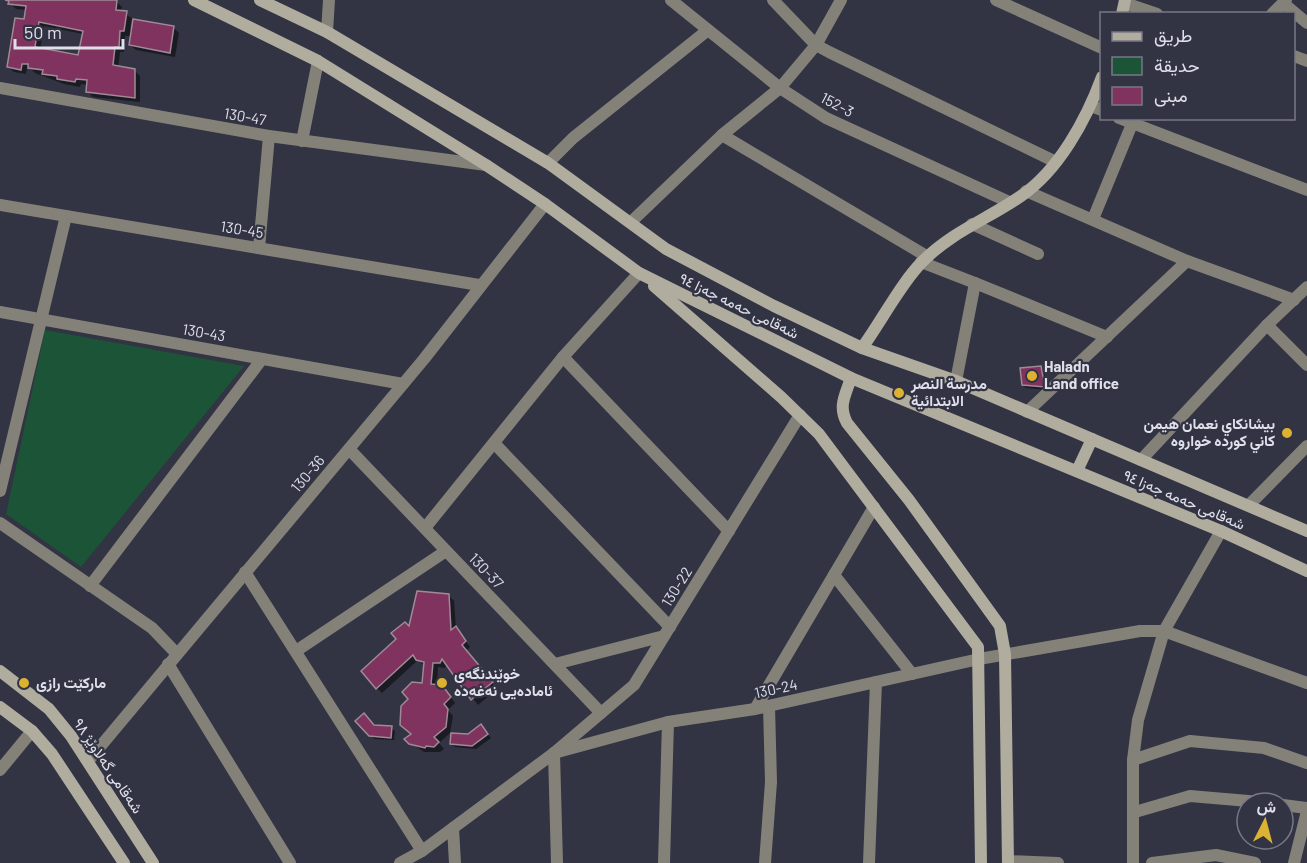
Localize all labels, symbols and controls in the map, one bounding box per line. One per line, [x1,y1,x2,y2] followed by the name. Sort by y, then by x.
[15,12,123,50] scale bar
[1100,12,1295,120] legend
[24,21,62,43] text: 50 m
[1154,24,1192,47] text: طريق
[1154,54,1200,76] text: حديقة
[1154,84,1188,107] text: مبنى
[818,88,857,120] street label: 152-3
[223,103,268,129] street label: 130-47
[219,217,265,241] street label: 130-45
[676,268,802,344] street label: شەقامی حەمە جەزا ٩٤
[181,319,227,345] street label: 130-43
[1044,357,1119,392] place label: Haladn Land office
[1025,369,1039,383] marker: Haladn Land office
[910,374,987,410] place label: مدرسة النصر الابتدائية
[892,386,906,400] marker: مدرسة النصر الابتدائية
[1143,414,1275,454] place label: بيشانكاي نعمان هيمن كاني كورده خواروه
[1280,426,1294,440] marker: بيشانكاي نعمان هيمن كاني كورده خواروه
[287,451,328,496] street label: 130-36
[1120,465,1248,535] street label: شەقامی حەمە جەزا ٩٤
[466,549,508,592] street label: 130-37
[657,563,695,610] street label: 130-22
[454,664,553,700] place label: خوێندنگەی ئامادەیی نەغەدە
[36,673,106,692] place label: مارکێت رازی
[753,675,799,701] street label: 130-24
[17,676,31,690] marker: مارکێت رازی
[435,676,449,690] marker: خوێندنگەی ئامادەیی نەغەدە
[69,714,147,818] street label: شەقامی گەلاوێژ ٩٨
[1235,791,1295,851] north arrow
[1256,795,1277,817] text: ش

